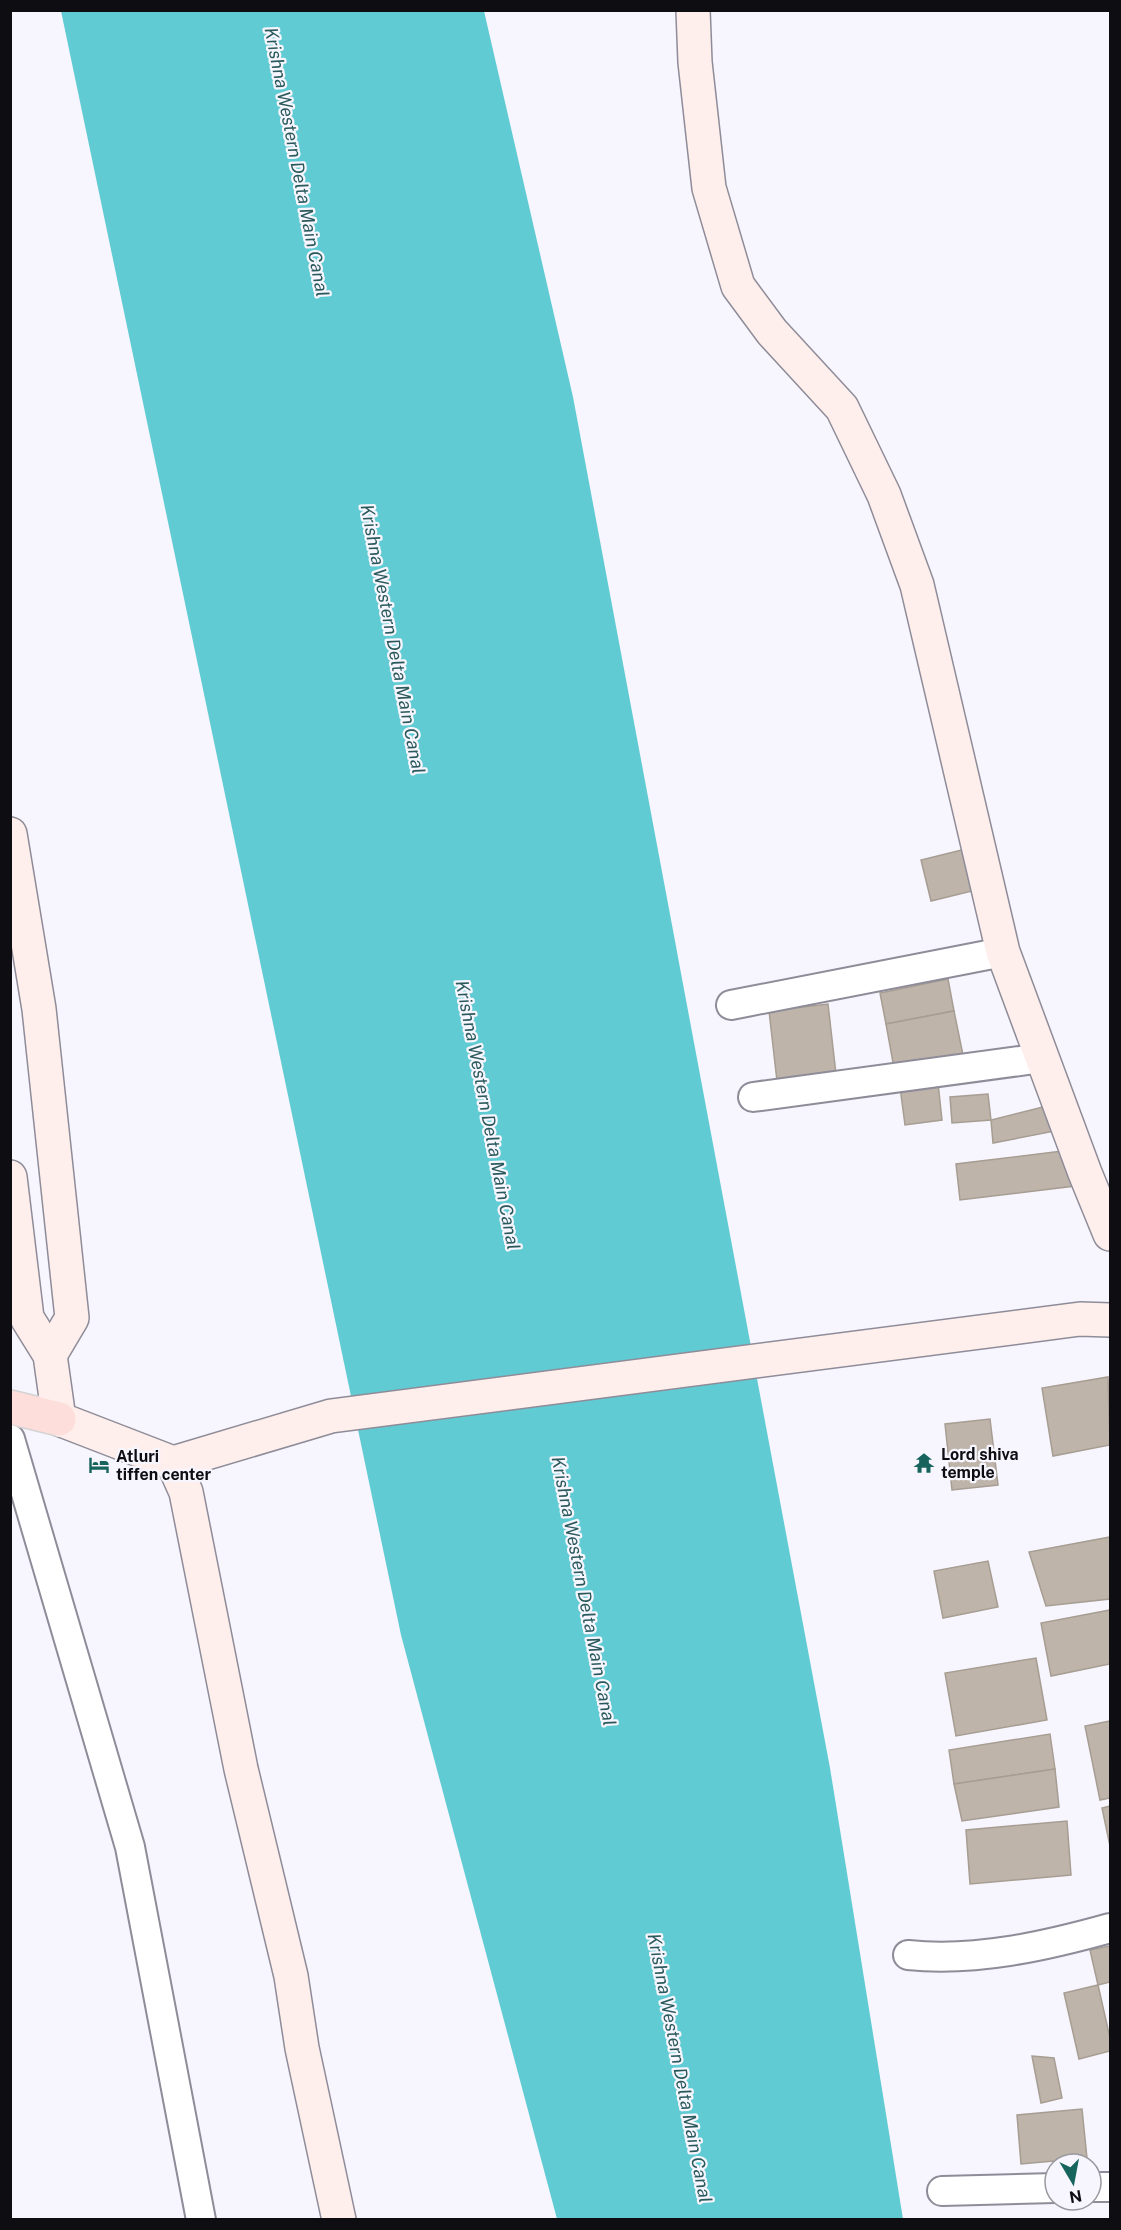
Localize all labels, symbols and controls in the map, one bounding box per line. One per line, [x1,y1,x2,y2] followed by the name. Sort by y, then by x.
[261,25,333,299] water label: Krishna Western Delta Main Canal
[357,502,429,776] water label: Krishna Western Delta Main Canal
[452,978,524,1252] water label: Krishna Western Delta Main Canal
[941,1445,1019,1482] place label: Lord shiva temple
[116,1447,211,1484] place label: Atluri tiffen center
[912,1451,936,1475] temple icon: Lord shiva temple
[87,1453,111,1477] hotel icon: Atluri tiffen center
[548,1454,620,1728] water label: Krishna Western Delta Main Canal
[644,1931,716,2205] water label: Krishna Western Delta Main Canal
[1043,2152,1103,2212] north arrow
[1068,2186,1083,2207] text: N

